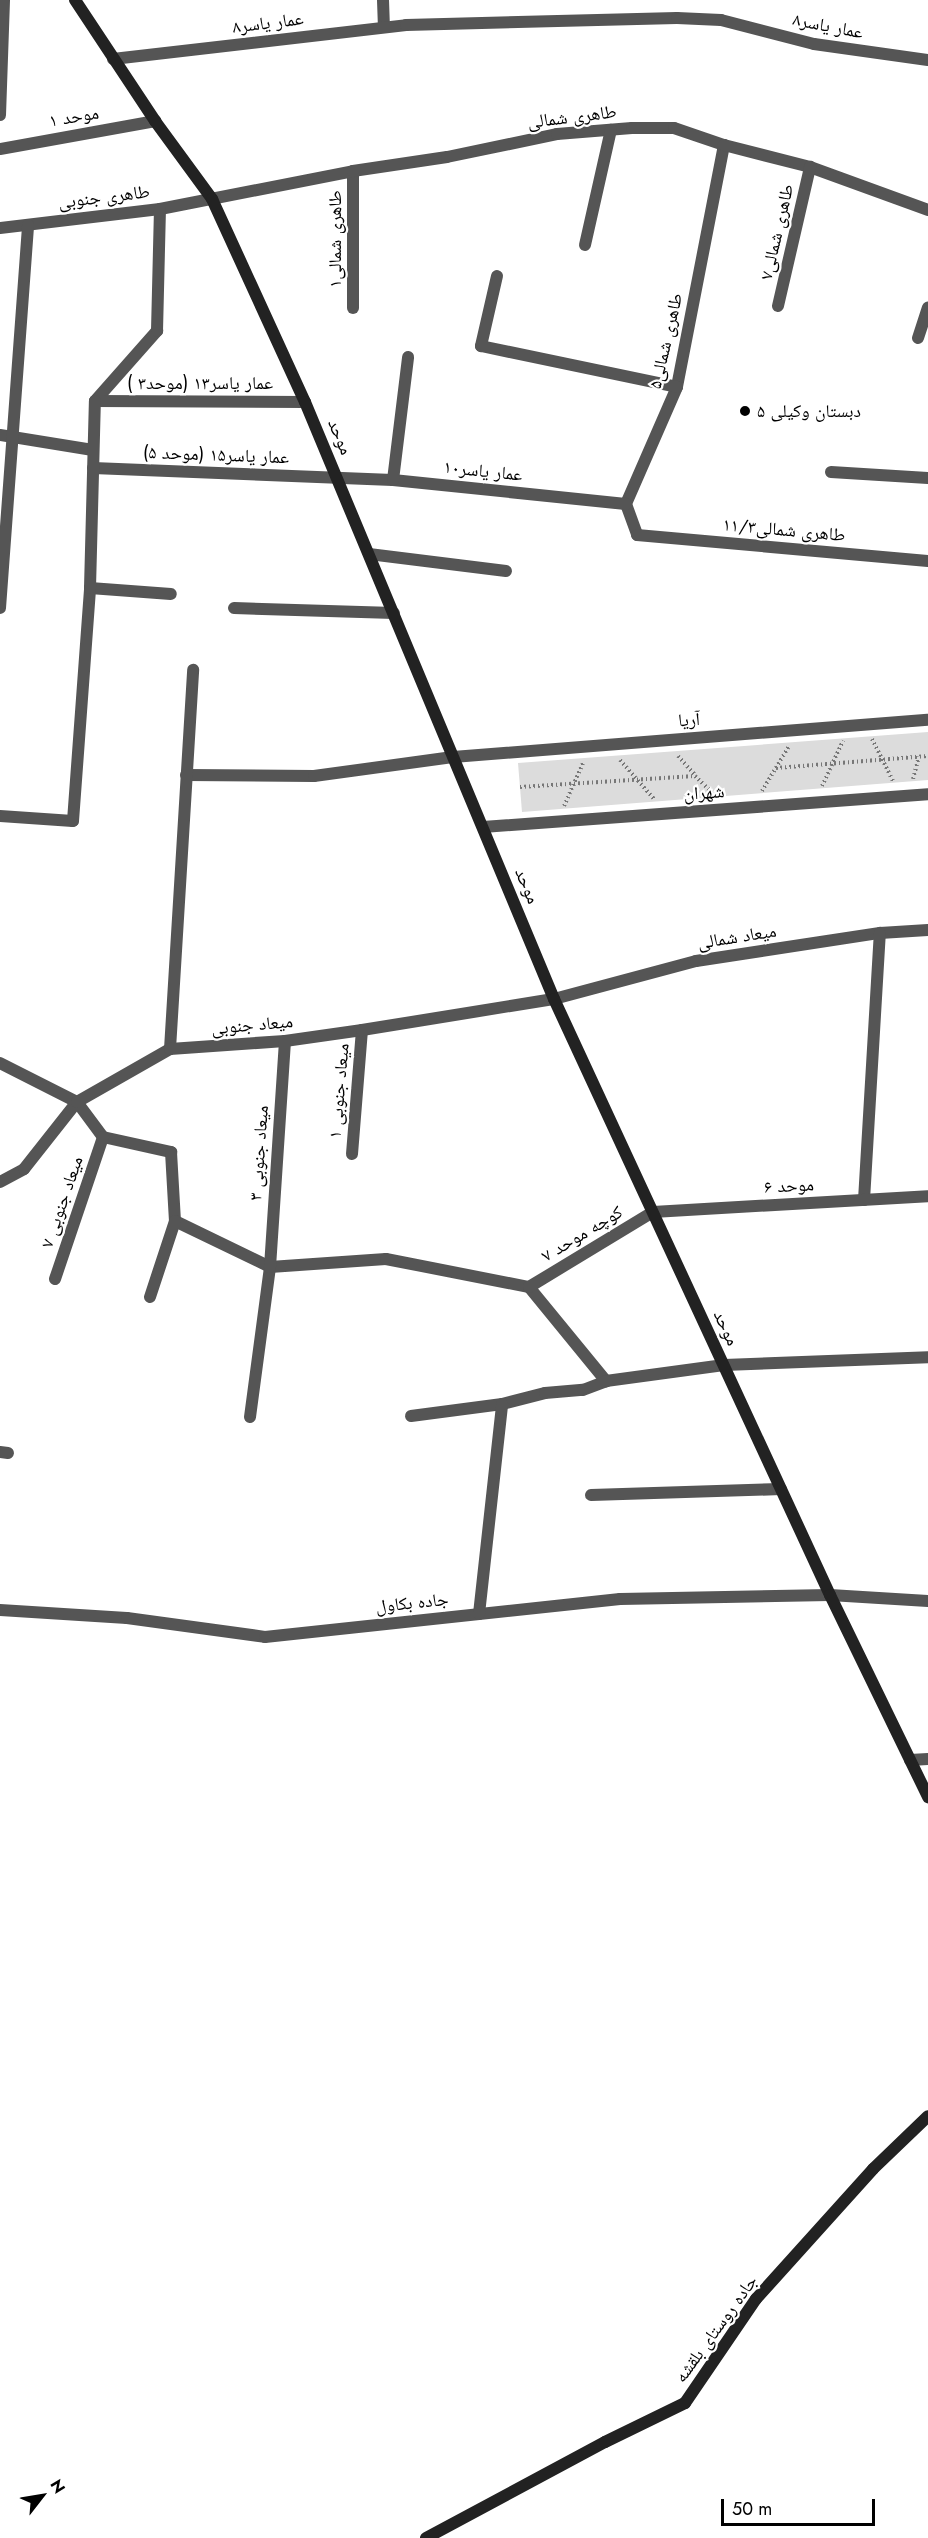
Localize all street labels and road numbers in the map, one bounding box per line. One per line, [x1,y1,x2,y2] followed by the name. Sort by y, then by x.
[231,8,305,38] street label: عمار یاسر۸
[791,9,865,43] street label: عمار یاسر۸
[526,101,618,133] street label: طاهری شمالی
[47,102,101,132] street label: موحد ۱
[57,181,151,213] street label: طاهری جنوبی
[756,182,798,282] street label: طاهری شمالی۷
[324,190,346,288] street label: طاهری شمالی۱
[645,291,687,391] street label: طاهری شمالی۵
[127,372,273,394] street label: عمار یاسر۱۳ (موحد۳ )
[323,416,357,458] street label: موحد
[143,442,289,468] street label: عمار یاسر۱۵ (موحد ۵)
[442,456,524,486] street label: عمار یاسر۱۰
[722,514,846,546] street label: طاهری شمالی۱۱/۳
[677,708,701,732] street label: آریا
[683,781,725,805] street label: شهران
[510,865,544,907] street label: موحد
[696,920,778,954] street label: میعاد شمالی
[210,1011,294,1039] street label: میعاد جنوبی
[324,1043,354,1139] street label: میعاد جنوبی ۱
[245,1105,273,1201] street label: میعاد جنوبی ۳
[36,1153,88,1251] street label: میعاد جنوبی ۷
[763,1174,815,1198] street label: موحد ۶
[537,1201,627,1267] street label: کوچه موحد ۷
[708,1307,744,1349] street label: موحد
[375,1588,449,1618] street label: جاده بکاول
[670,2271,762,2387] street label: جاده روستای بلقشه

